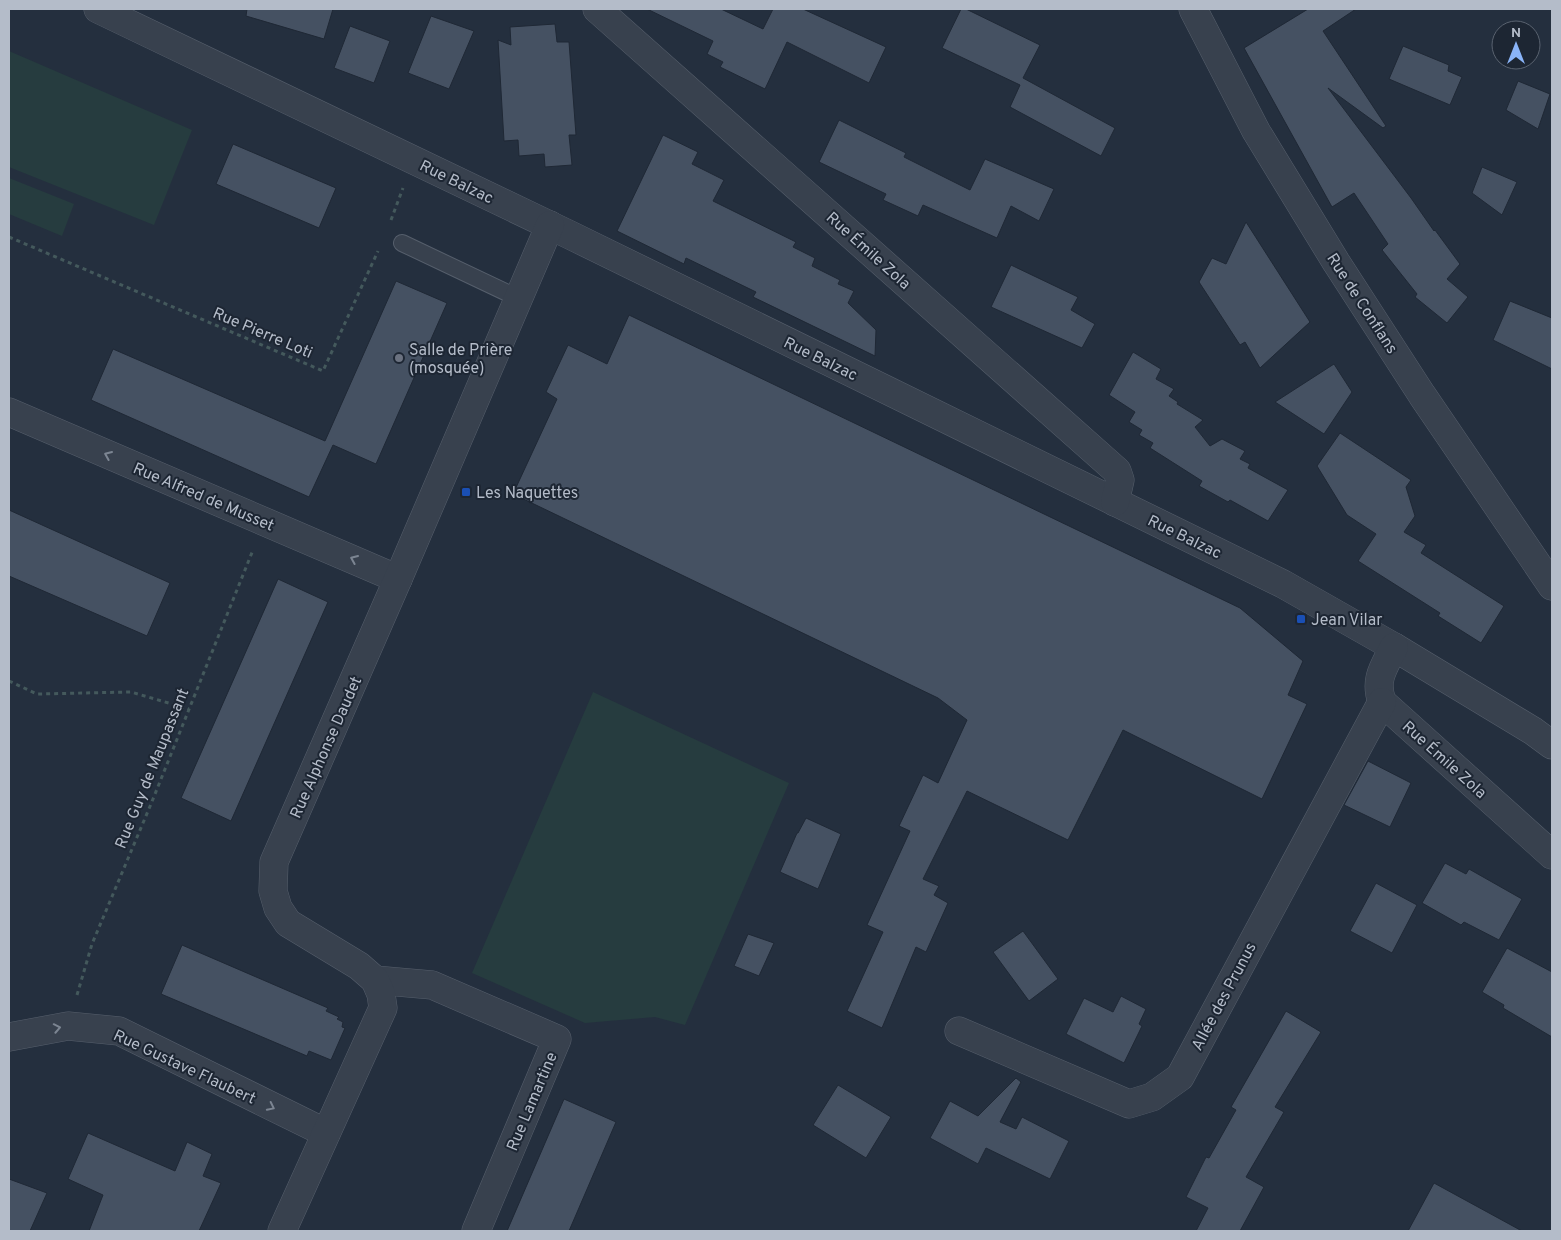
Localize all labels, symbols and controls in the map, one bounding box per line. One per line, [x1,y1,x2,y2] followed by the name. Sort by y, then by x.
[1491,20,1541,70] north arrow
[1511,25,1521,42] text: N
[416,156,496,209] street label: Rue Balzac
[821,207,915,295] street label: Rue Émile Zola
[1321,250,1401,358] street label: Rue de Conflans
[209,304,315,364] street label: Rue Pierre Loti
[780,333,860,386] street label: Rue Balzac
[409,341,512,379] place label: Salle de Prière (mosquée)
[393,352,405,364] marker: Salle de Prière (mosquée)
[104,450,113,461] one-way arrow
[130,459,277,537] street label: Rue Alfred de Musset
[476,484,578,504] place label: Les Naquettes
[460,486,472,498] marker: Les Naquettes
[1144,511,1224,564] street label: Rue Balzac
[350,555,359,566] one-way arrow
[1311,611,1383,631] place label: Jean Vilar
[1295,613,1307,625] marker: Jean Vilar
[286,674,367,822] street label: Rue Alphonse Daudet
[111,686,194,852] street label: Rue Guy de Maupassant
[1397,716,1491,804] street label: Rue Émile Zola
[1188,939,1262,1054] street label: Allée des Prunus
[52,1023,61,1034] one-way arrow
[110,1026,259,1110] street label: Rue Gustave Flaubert
[503,1049,563,1154] street label: Rue Lamartine
[266,1101,275,1111] one-way arrow

